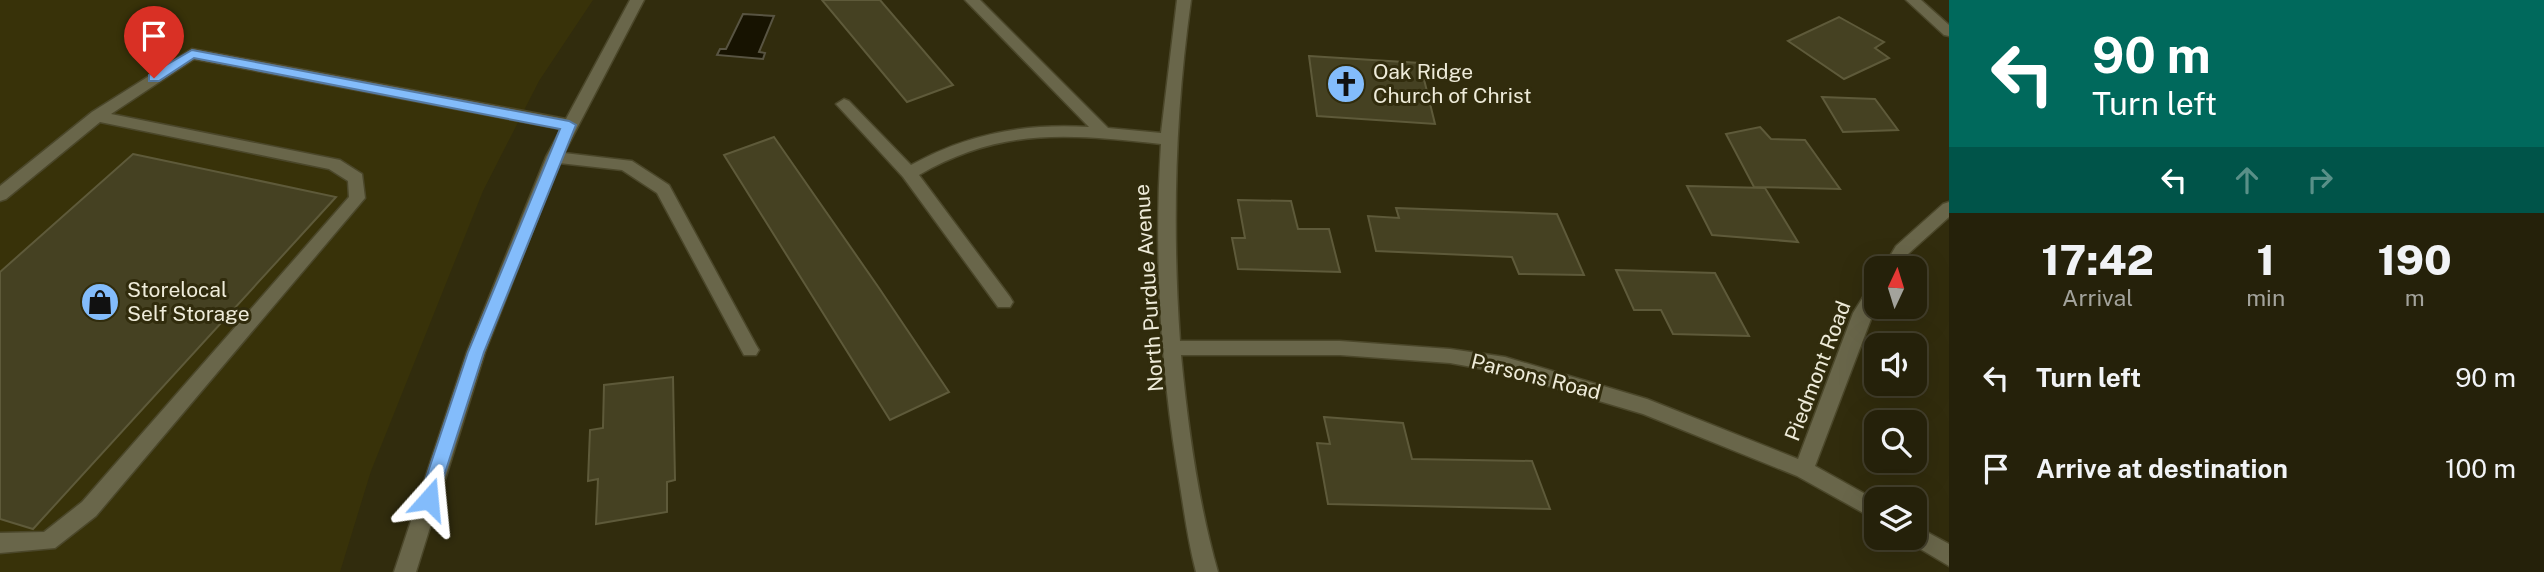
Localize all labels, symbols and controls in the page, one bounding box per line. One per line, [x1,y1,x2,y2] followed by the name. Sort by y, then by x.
[124,6,184,78] pin
[135,17,173,55] icon: arrive
[2092,26,2211,84] text: 90 m
[1977,28,2068,119] icon: left
[1373,59,1532,108] place label: Oak Ridge Church of Christ
[1325,63,1367,105] church icon: Oak Ridge Church of Christ
[2092,85,2217,122] text: Turn left
[2155,161,2193,199] icon: left
[2228,161,2266,199] icon: ahead
[2301,161,2339,199] icon: right
[1129,183,1168,393] street label: North Purdue Avenue
[2041,235,2154,284] text: 17:42
[2257,235,2275,284] text: 1
[2377,235,2452,284] text: 190
[1864,256,1927,318] north arrow
[1864,256,1927,550] map controls
[127,277,250,326] place label: Storelocal Self Storage
[79,281,121,323] shop icon: Storelocal Self Storage
[2062,284,2133,311] text: Arrival
[2246,284,2285,311] text: min
[2405,284,2425,311] text: m
[1779,297,1856,444] street label: Piedmont Road
[1864,333,1927,396] button: sound
[1469,348,1604,405] street label: Parsons Road
[1977,359,2015,397] icon: left
[2036,362,2141,393] text: Turn left
[2455,362,2516,393] text: 90 m
[1864,410,1927,473] button: search
[1977,450,2015,488] icon: arrive
[2036,453,2288,484] text: Arrive at destination
[2445,453,2516,484] text: 100 m
[392,462,466,536] position arrow
[1864,487,1927,550] button: layers

